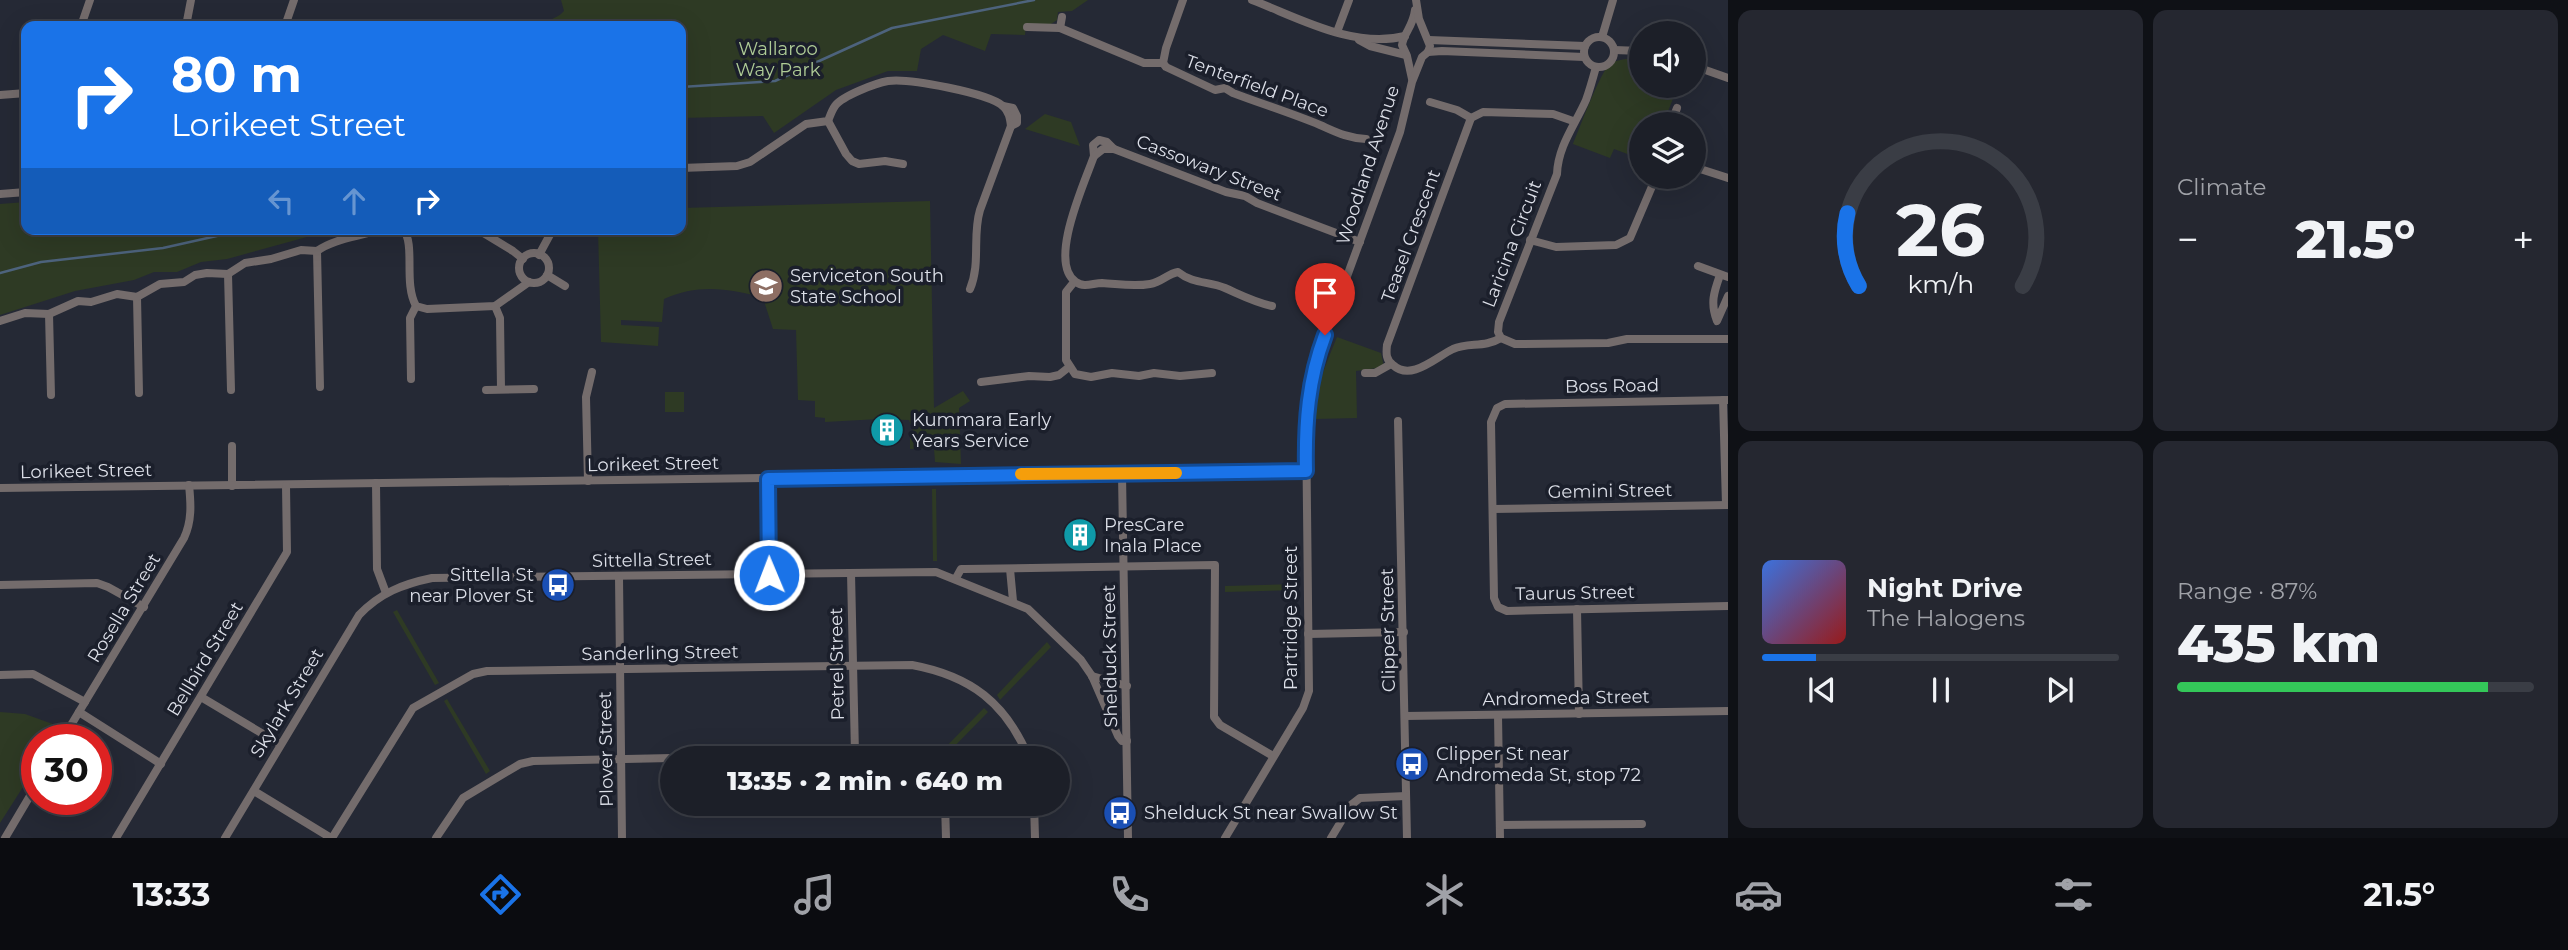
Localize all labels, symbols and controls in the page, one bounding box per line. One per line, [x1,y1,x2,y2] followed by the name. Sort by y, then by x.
[1629,21,1706,189] map controls
[1629,21,1706,98] button: sound
[736,38,821,81] park label: Wallaroo Way Park
[171,45,302,104] text: 80 m
[56,49,147,140] icon: right
[1183,50,1332,122] street label: Tenterfield Place
[1332,82,1404,247] street label: Woodland Avenue
[171,105,406,144] text: Lorikeet Street
[1629,112,1706,189] button: layers
[1133,130,1285,206] street label: Cassowary Street
[1377,167,1445,305] street label: Teasel Crescent
[2177,173,2266,201] text: Climate
[1478,177,1546,311] street label: Laricina Circuit
[262,182,300,220] icon: left
[335,182,373,220] icon: ahead
[408,182,446,220] icon: right
[1896,187,1985,275] text: 26
[2296,208,2416,271] text: 21.5°
[2177,216,2199,263] text: −
[2512,216,2534,263] text: +
[1295,263,1355,335] pin
[790,265,944,308] place label: Serviceton South State School
[747,267,785,305] school or university icon: Serviceton South State School
[1907,269,1974,299] text: km/h
[1306,274,1344,312] icon: arrive
[1565,374,1659,398] street label: Boss Road
[912,409,1052,452] place label: Kummara Early Years Service
[868,411,906,449] building icon: Kummara Early Years Service
[587,452,719,476] street label: Lorikeet Street
[20,459,152,483] street label: Lorikeet Street
[1547,479,1673,503] street label: Gemini Street
[1104,514,1202,557] place label: PresCare Inala Place
[1061,516,1099,554] building icon: PresCare Inala Place
[732,538,806,612] position arrow
[1280,546,1302,690] street label: Partridge Street
[592,548,712,572] street label: Sittella Street
[83,549,165,667] street label: Rosella Street
[409,564,534,607] place label: Sittella St near Plover St
[539,566,577,604] bus stop icon: Sittella St near Plover St
[1376,568,1400,692] street label: Clipper Street
[1867,572,2023,604] text: Night Drive
[2177,577,2317,605] text: Range · 87%
[1515,581,1635,605] street label: Taurus Street
[1098,584,1122,728] street label: Shelduck Street
[162,598,248,720] street label: Bellbird Street
[1867,604,2025,632] text: The Halogens
[825,607,849,721] street label: Petrel Street
[2177,612,2380,675] text: 435 km
[581,641,739,665] street label: Sanderling Street
[246,644,328,762] street label: Skylark Street
[1803,671,1841,709] icon: previous
[1922,671,1960,709] icon: pause
[2041,671,2079,709] icon: next
[1482,686,1650,710] street label: Andromeda Street
[594,691,618,807] street label: Plover Street
[21,724,112,815] speed limit sign: 30
[1436,743,1641,786] place label: Clipper St near Andromeda St, stop 72
[1393,745,1431,783] bus stop icon: Clipper St near Andromeda St, stop 72
[727,765,1003,797] text: 13:35 · 2 min · 640 m
[1101,794,1139,832] bus stop icon: Shelduck St near Swallow St
[1144,802,1398,824] place label: Shelduck St near Swallow St
[476,870,525,919] icon: directions
[790,870,839,919] icon: music
[1105,870,1154,919] icon: phone
[1420,870,1469,919] icon: climate
[1734,870,1783,919] icon: car
[2049,870,2098,919] icon: filters
[133,875,210,914] text: 13:33
[2363,875,2435,914] text: 21.5°

